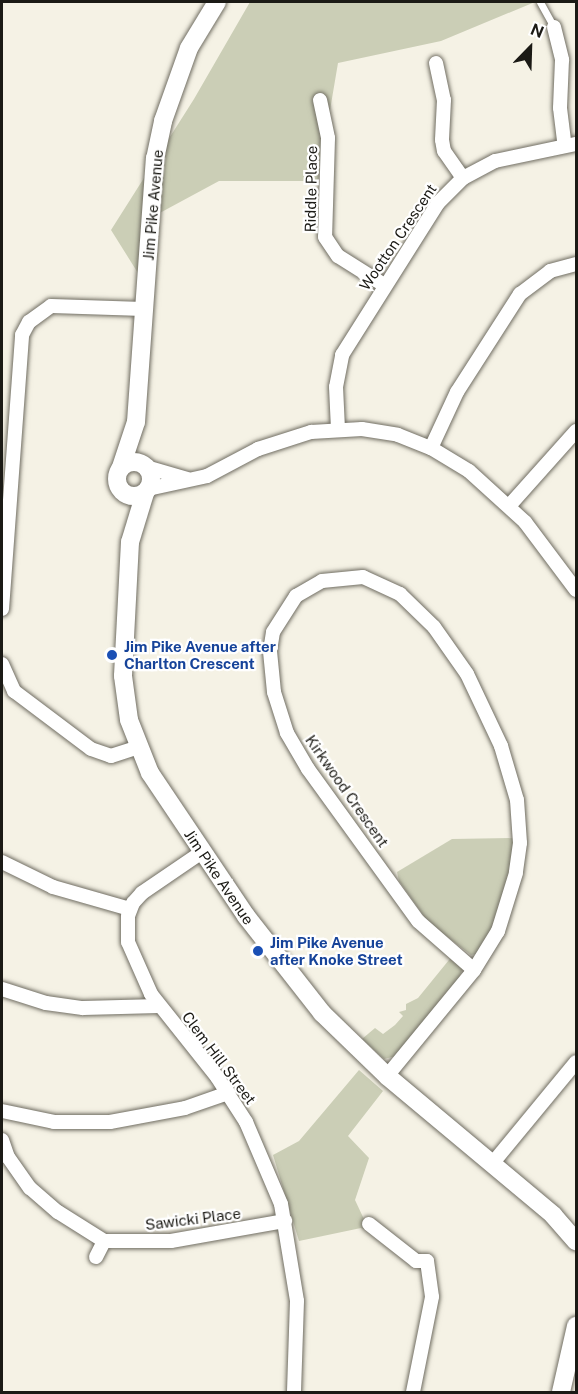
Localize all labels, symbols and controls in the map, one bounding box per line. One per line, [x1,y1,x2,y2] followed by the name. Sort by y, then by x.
[500,18,560,78] north arrow
[528,20,547,42] text: N
[301,145,321,233] street label: Riddle Place
[139,149,167,261] street label: Jim Pike Avenue
[356,180,440,294] street label: Wootton Crescent
[124,637,276,672] place label: Jim Pike Avenue after Charlton Crescent
[105,648,119,662] marker: Jim Pike Avenue after Charlton Crescent
[302,732,392,850] street label: Kirkwood Crescent
[180,826,258,928] street label: Jim Pike Avenue
[270,933,403,968] place label: Jim Pike Avenue after Knoke Street
[251,944,265,958] marker: Jim Pike Avenue after Knoke Street
[178,1008,260,1108] street label: Clem Hill Street
[144,1204,242,1234] street label: Sawicki Place

